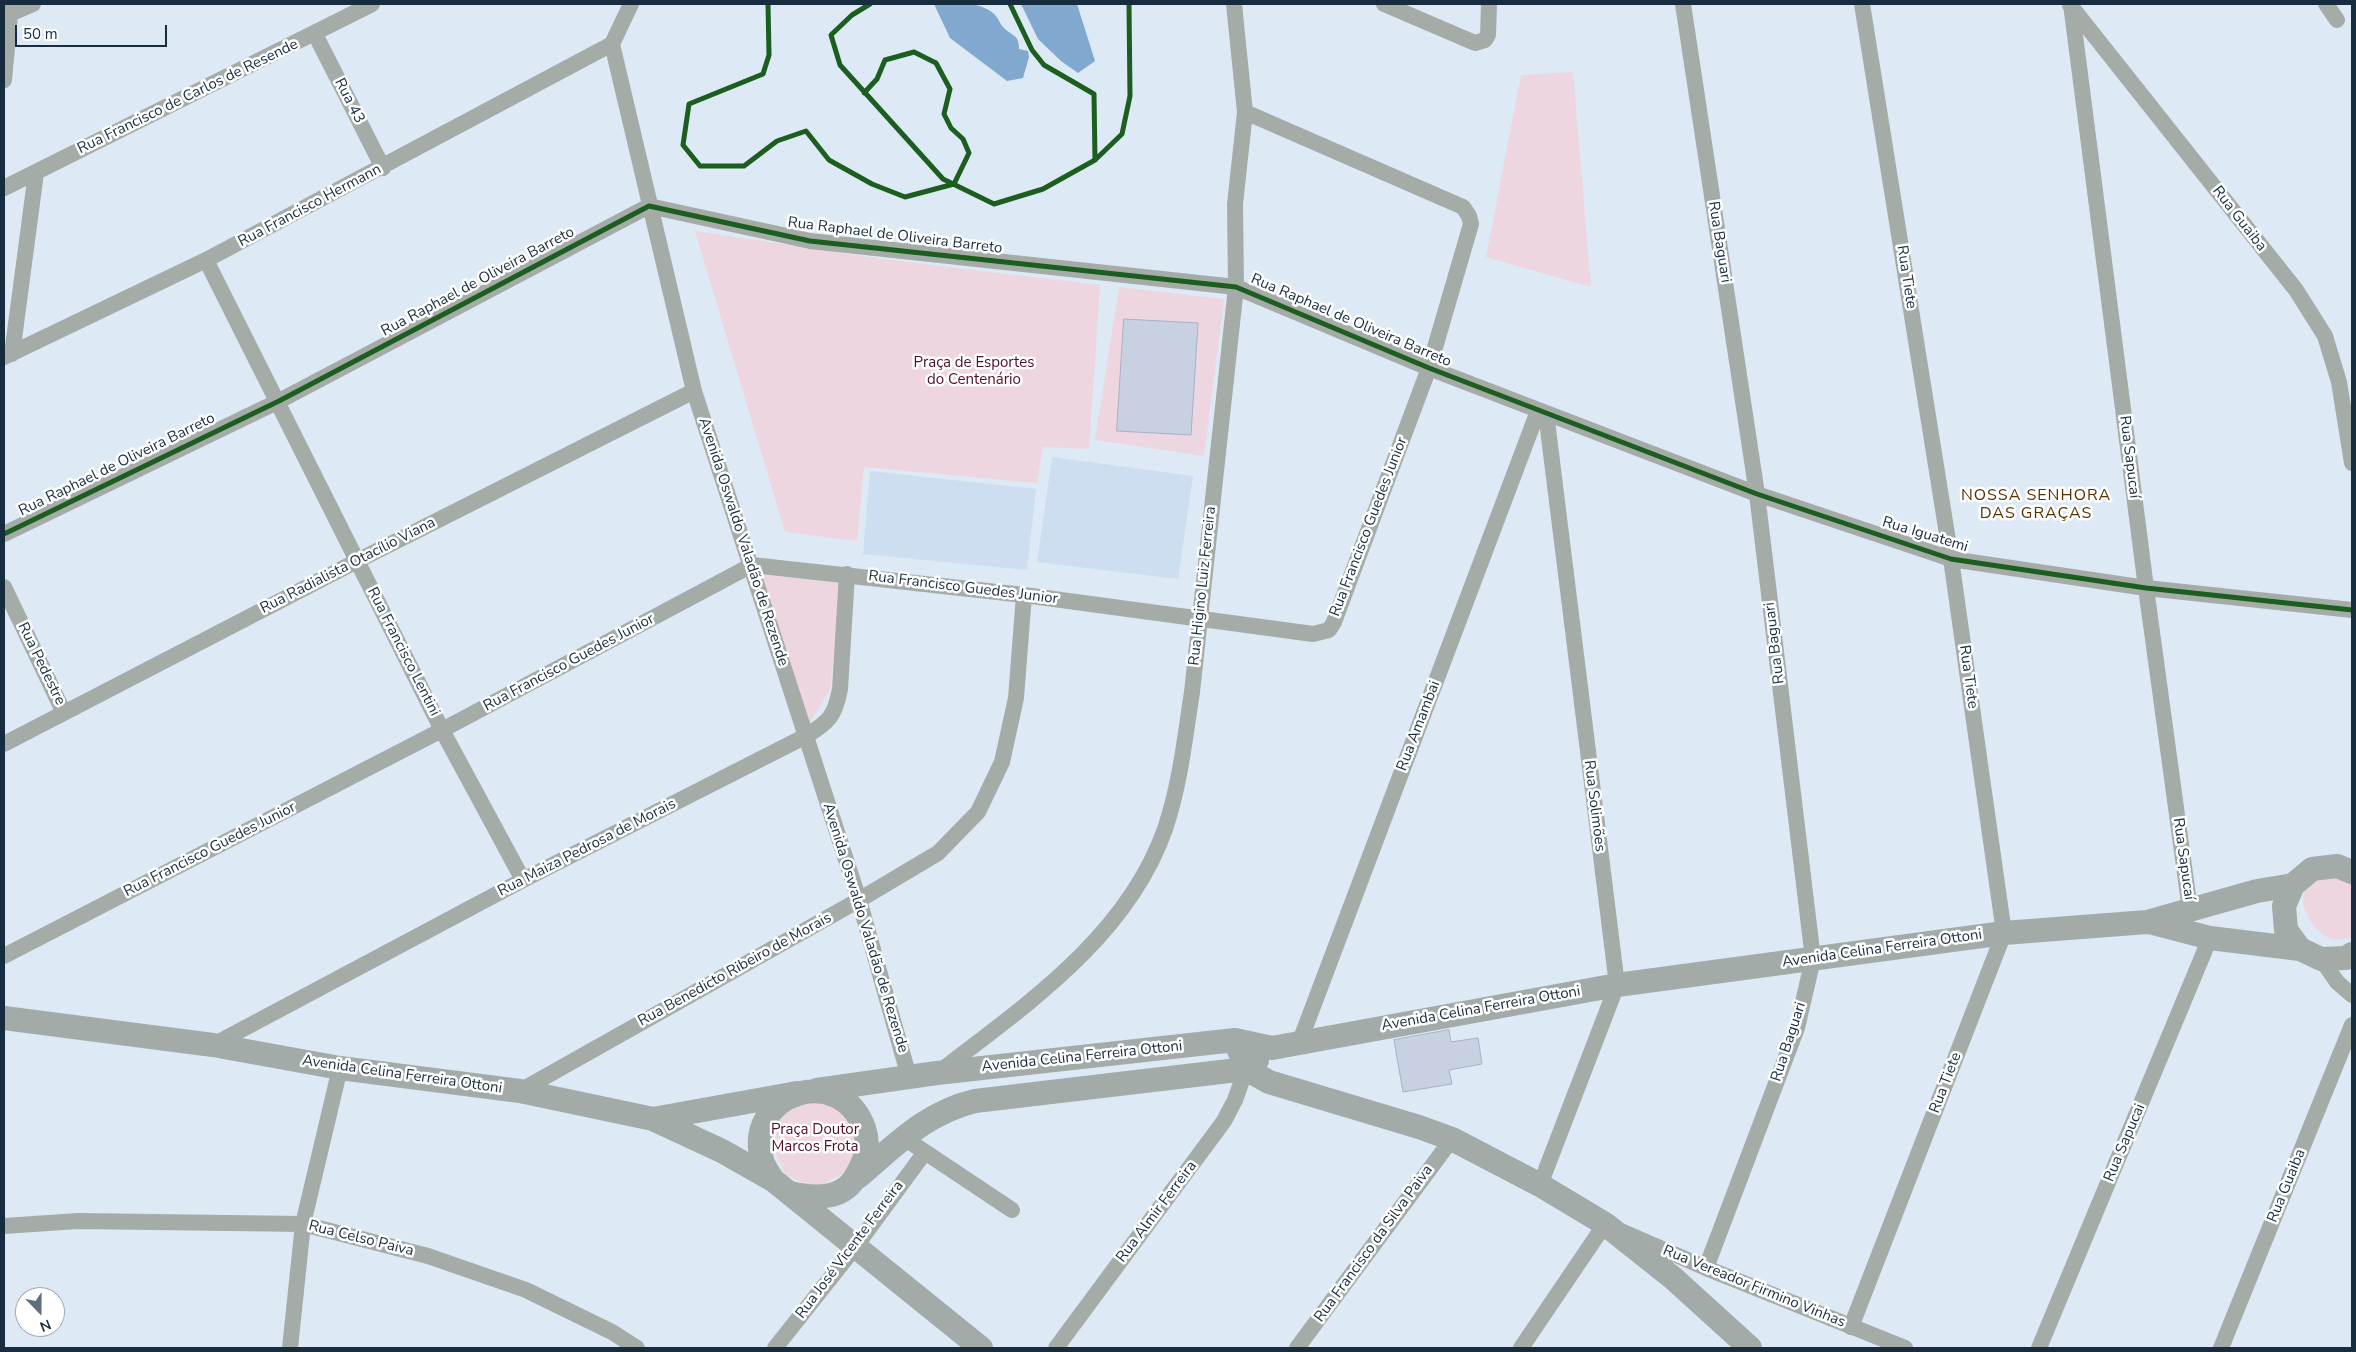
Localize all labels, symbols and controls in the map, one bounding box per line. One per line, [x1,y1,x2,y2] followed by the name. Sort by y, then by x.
[18,15,170,47] scale bar
[23,24,58,44] text: 50 m
[75,36,301,158] street label: Rua Francisco de Carlos de Resende
[330,75,368,127] street label: Rua 43
[235,161,385,251] street label: Rua Francisco Hermann
[2208,183,2270,255] street label: Rua Guaiba
[1704,200,1734,284] street label: Rua Baguari
[787,214,1003,258] street label: Rua Raphael de Oliveira Barreto
[378,223,578,341] street label: Rua Raphael de Oliveira Barreto
[1892,244,1920,310] street label: Rua Tiete
[1248,270,1454,372] street label: Rua Raphael de Oliveira Barreto
[914,354,1034,389] park label: Praça de Esportes do Centenário
[16,410,218,520] street label: Rua Raphael de Oliveira Barreto
[2115,415,2143,499] street label: Rua Sapucaí
[694,416,792,668] street label: Avenida Oswaldo Valadão de Rezende
[1326,435,1412,619] street label: Rua Francisco Guedes Junior
[1959,486,2113,524] district label: NOSSA SENHORA DAS GRAÇAS
[1186,505,1220,667] street label: Rua Higino Luiz Ferreira
[1880,513,1970,557] street label: Rua Iguatemi
[257,514,439,618] street label: Rua Radialista Otacílio Viana
[867,567,1059,609] street label: Rua Francisco Guedes Junior
[363,585,443,719] street label: Rua Francisco Lentini
[1761,601,1789,685] street label: Rua Baguari
[481,610,657,716] street label: Rua Francisco Guedes Junior
[13,620,69,708] street label: Rua Pedestre
[1955,644,1981,710] street label: Rua Tiete
[1394,678,1444,774] street label: Rua Amambai
[1579,759,1609,853] street label: Rua Solimões
[495,795,679,901] street label: Rua Maiza Pedrosa de Morais
[121,799,299,901] street label: Rua Francisco Guedes Junior
[818,801,912,1055] street label: Avenida Oswaldo Valadão de Rezende
[2168,817,2198,901] street label: Rua Sapucaí
[635,909,835,1031] street label: Rua Benedicto Ribeiro de Morais
[1781,926,1983,972] street label: Avenida Celina Ferreira Ottoni
[1380,983,1582,1035] street label: Avenida Celina Ferreira Ottoni
[1768,1000,1810,1084] street label: Rua Baguari
[981,1038,1183,1076] street label: Avenida Celina Ferreira Ottoni
[1926,1050,1966,1116] street label: Rua Tiete
[301,1052,503,1098] street label: Avenida Celina Ferreira Ottoni
[2101,1101,2149,1185] street label: Rua Sapucai
[771,1121,859,1156] park label: Praça Doutor Marcos Frota
[2264,1147,2310,1225] street label: Rua Guaiba
[1113,1158,1201,1266] street label: Rua Almir Ferreira
[1311,1162,1437,1326] street label: Rua Francisco da Silva Paiva
[792,1178,908,1322] street label: Rua José Vicente Ferreira
[307,1217,415,1261] street label: Rua Celso Paiva
[1660,1242,1848,1332] street label: Rua Vereador Firmino Vinhas
[15,1287,65,1337] north arrow
[37,1315,54,1336] text: N

